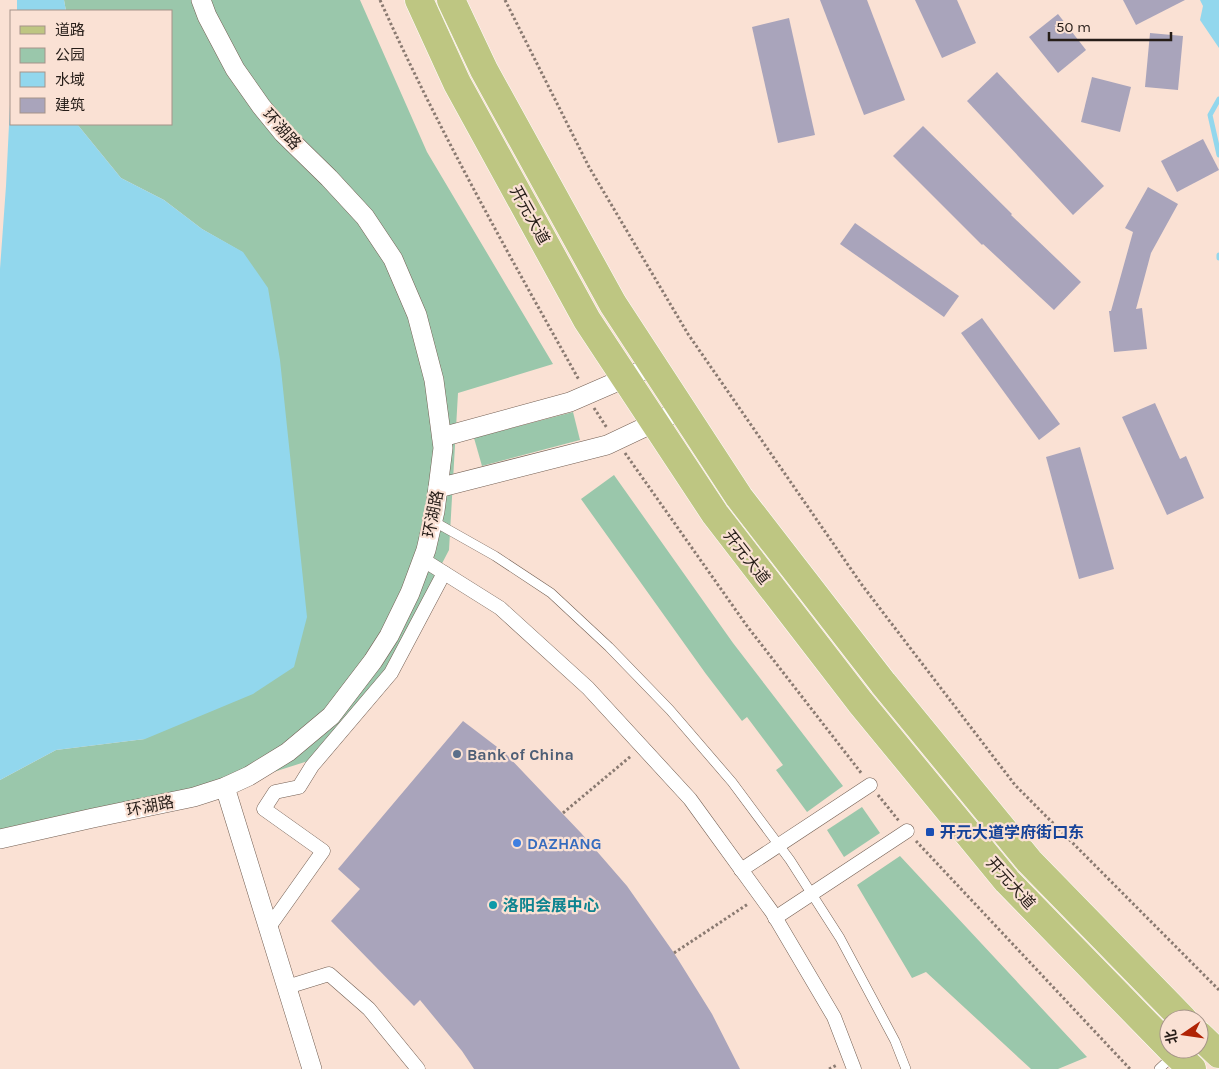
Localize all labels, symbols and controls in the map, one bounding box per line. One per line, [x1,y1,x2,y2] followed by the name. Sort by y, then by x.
[10,10,172,125] legend
[1049,10,1172,42] scale bar
[1056,18,1091,36] text: 50 m
[55,21,85,39] text: 道路
[55,46,85,64] text: 公园
[55,71,85,89] text: 水域
[55,96,85,114] text: 建筑
[259,105,305,153] street label: 环湖路
[506,182,554,248] street label: 开元大道
[419,489,447,539] street label: 环湖路
[720,526,774,588] street label: 开元大道
[467,745,574,764] place label: Bank of China
[451,748,463,760] marker: Bank of China
[125,792,175,820] street label: 环湖路
[940,823,1084,842] place label: 开元大道学府街口东
[924,826,936,838] marker: 开元大道学府街口东
[527,834,602,853] place label: DAZHANG
[511,837,523,849] marker: DAZHANG
[983,853,1039,913] street label: 开元大道
[503,896,599,915] place label: 洛阳会展中心
[487,899,499,911] marker: 洛阳会展中心
[1159,1009,1209,1059] north arrow
[1162,1028,1182,1046] text: 北

